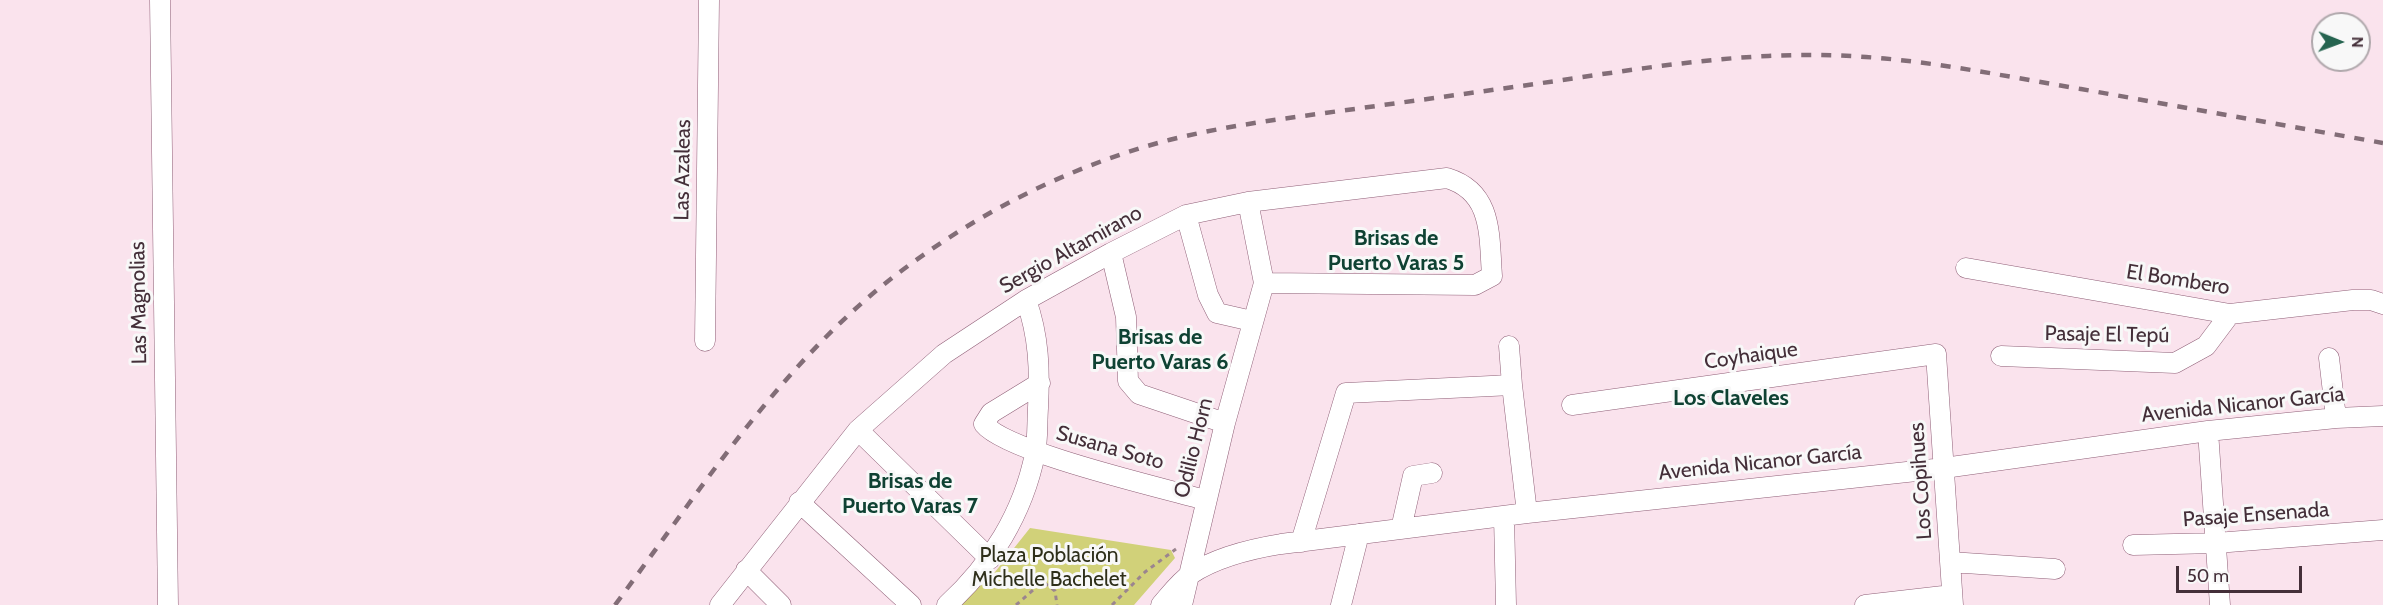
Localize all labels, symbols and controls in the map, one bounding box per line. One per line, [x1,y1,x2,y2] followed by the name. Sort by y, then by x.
[2311,12,2371,72] north arrow
[2348,36,2367,48] text: N
[670,119,696,221] street label: Las Azaleas
[996,201,1146,299] street label: Sergio Altamirano
[1328,226,1464,278] district label: Brisas de Puerto Varas 5
[125,241,153,365] street label: Las Magnolias
[2125,259,2231,301] street label: El Bombero
[2044,321,2170,349] street label: Pasaje El Tepú
[1091,325,1229,376] district label: Brisas de Puerto Varas 6
[1703,337,1799,375] street label: Coyhaique
[2140,382,2346,428] street label: Avenida Nicanor García
[1673,386,1789,412] district label: Los Claveles
[1169,395,1219,501] street label: Odilio Horn
[1053,421,1167,475] street label: Susana Soto
[1904,422,1938,540] street label: Los Copihues
[1657,440,1863,486] street label: Avenida Nicanor García
[842,469,978,520] district label: Brisas de Puerto Varas 7
[2182,497,2330,533] street label: Pasaje Ensenada
[971,543,1127,593] park label: Plaza Población Michelle Bachelet
[2179,554,2305,592] scale bar
[2187,565,2229,587] text: 50 m

